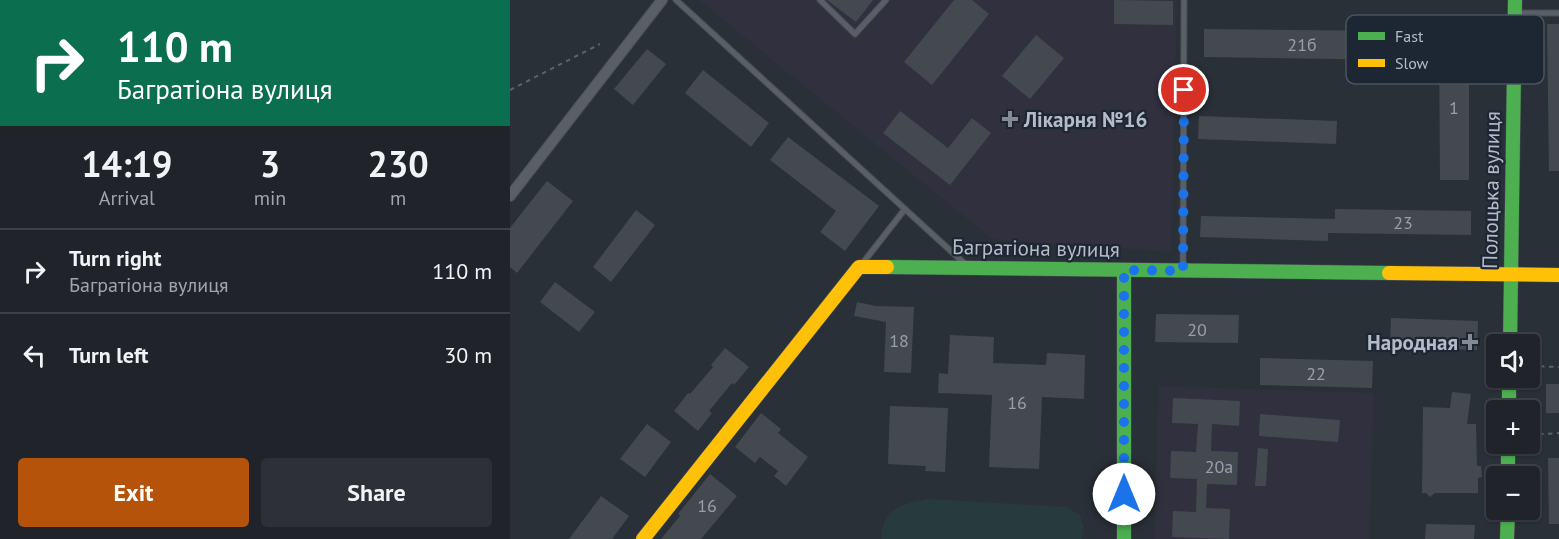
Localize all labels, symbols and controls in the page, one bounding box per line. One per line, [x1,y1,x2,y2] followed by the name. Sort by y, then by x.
[1346,15,1544,84] legend
[117,19,233,74] text: 110 m
[18,24,96,102] icon: right
[1395,26,1424,46] text: Fast
[1287,33,1317,56] house number: 21б
[1395,53,1429,73] text: Slow
[1158,64,1209,115] pin
[117,72,332,106] text: Багратіона вулиця
[1167,73,1200,106] icon: arrive
[1449,96,1459,119] house number: 1
[1023,106,1147,133] place label: Лікарня №16
[1001,110,1019,128] marker: Лікарня №16
[1476,111,1506,269] street label: Полоцька вулиця
[81,140,173,187] text: 14:19
[260,140,280,187] text: 3
[368,140,429,187] text: 230
[99,185,155,211] text: Arrival
[254,185,286,211] text: min
[390,185,406,211] text: m
[1393,211,1413,234] house number: 23
[952,233,1120,263] street label: Багратіона вулиця
[69,244,161,272] text: Turn right
[18,255,51,288] icon: right
[432,257,492,285] text: 110 m
[69,272,229,298] text: Багратіона вулиця
[1187,318,1207,341] house number: 20
[889,329,909,352] house number: 18
[1367,329,1458,356] place label: Народная
[1486,334,1540,520] map controls
[1486,334,1540,388] button: sound
[1463,335,1477,349] marker: Народная
[18,339,51,372] icon: left
[69,341,149,369] text: Turn left
[444,341,492,369] text: 30 m
[1306,362,1326,385] house number: 22
[1007,391,1027,414] house number: 16
[1486,400,1540,454] button: +
[1205,455,1233,478] house number: 20а
[18,458,249,527] button: Exit
[261,458,492,527] button: Share
[1092,462,1156,526] position arrow
[1486,466,1540,520] button: −
[697,494,717,517] house number: 16

